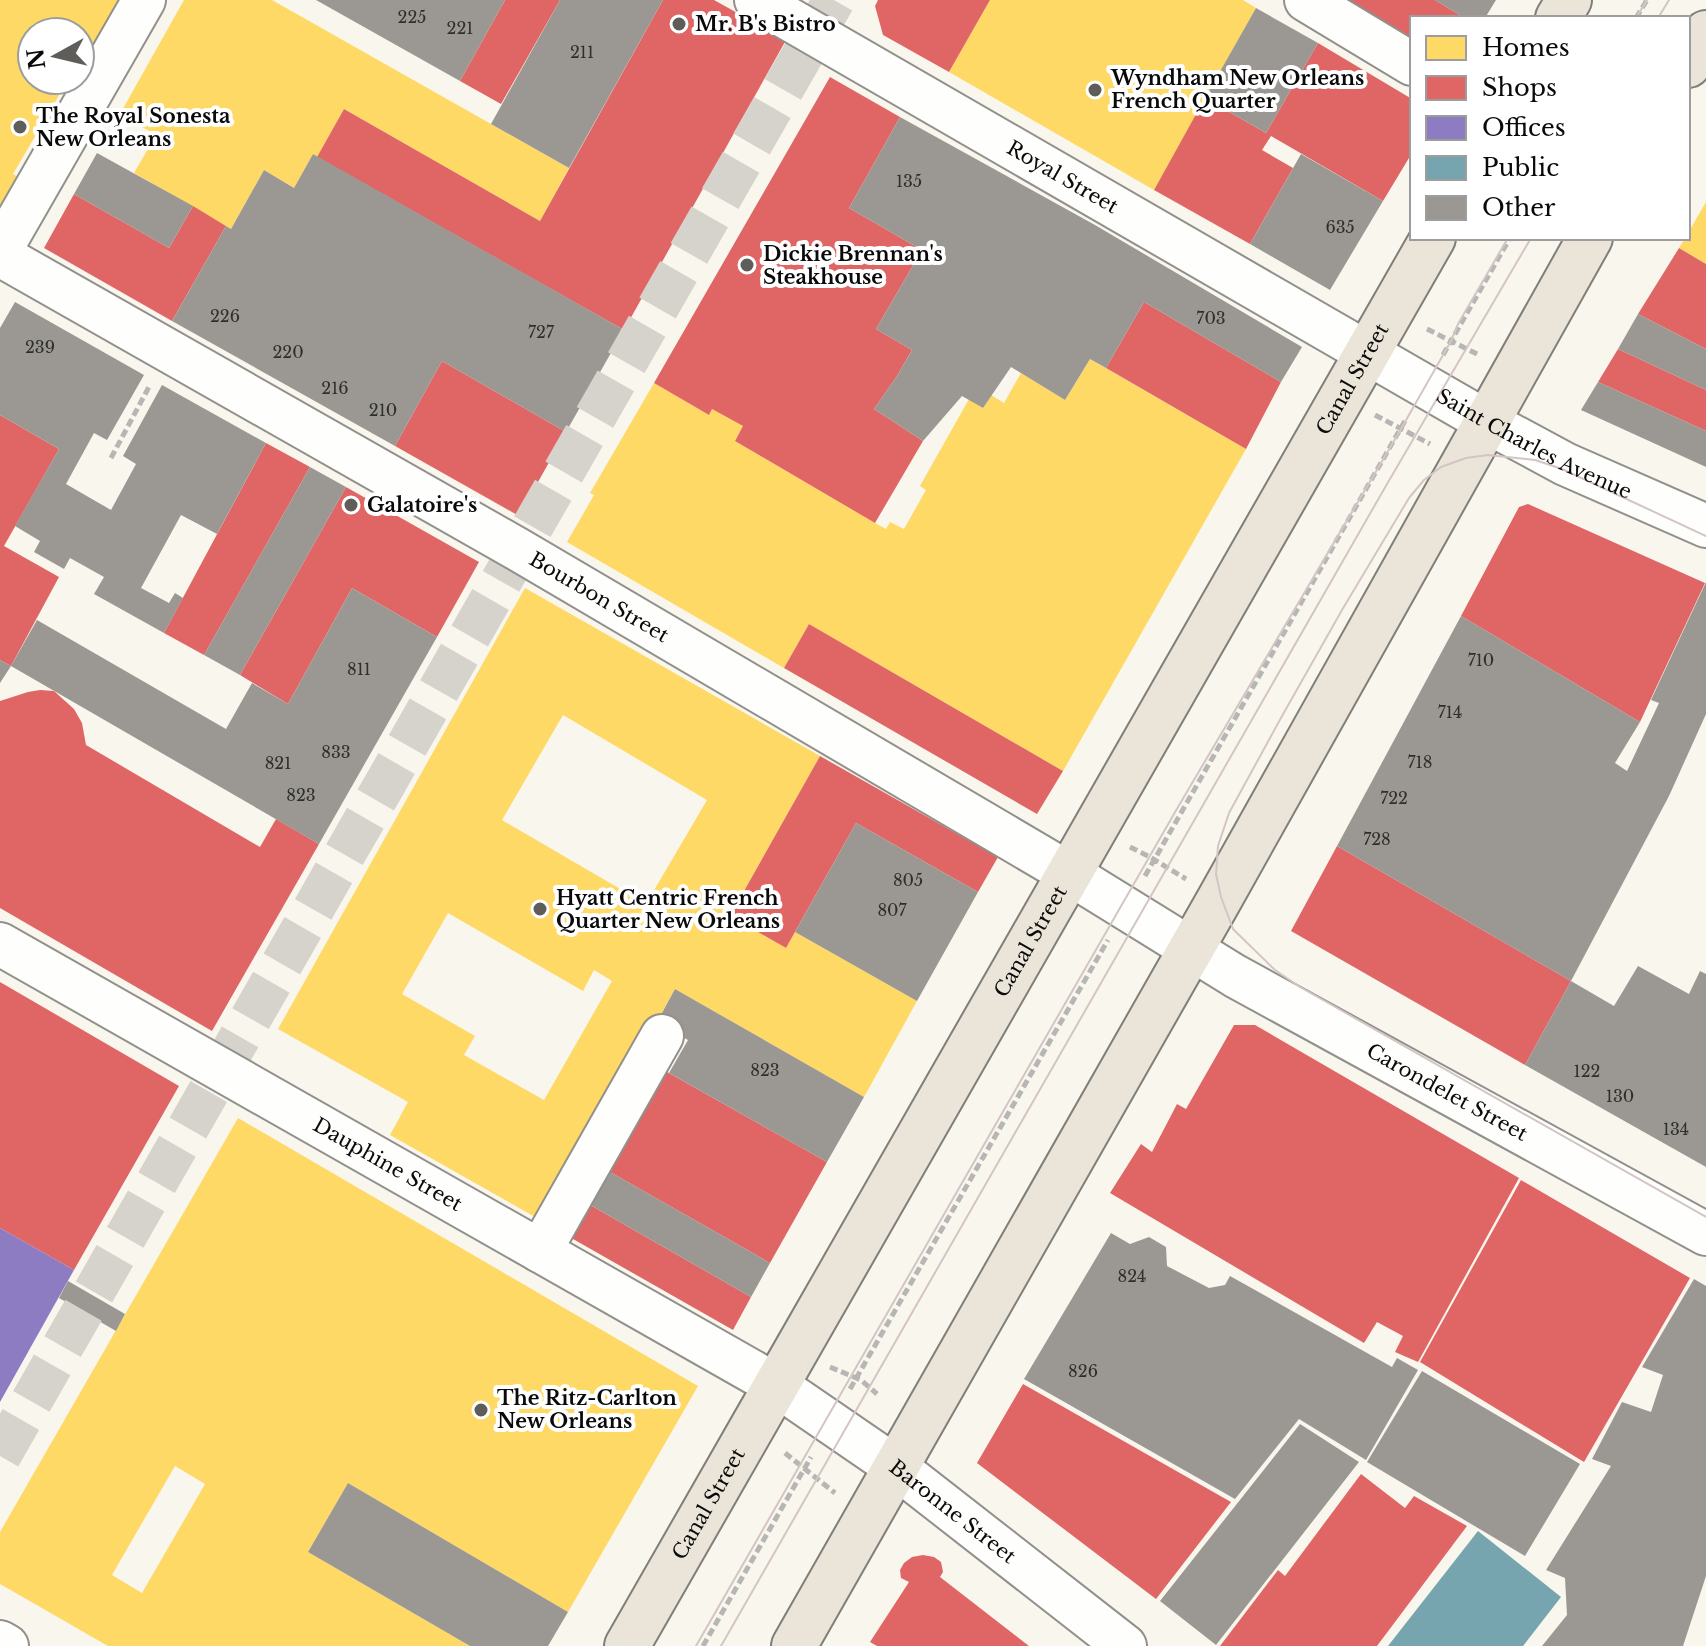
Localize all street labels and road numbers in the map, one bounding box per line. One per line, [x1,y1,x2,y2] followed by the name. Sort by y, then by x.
[1003,135,1123,219] street label: Royal Street
[1311,319,1394,439] street label: Canal Street
[1432,383,1635,504] street label: Saint Charles Avenue
[525,547,673,648] street label: Bourbon Street
[989,881,1072,1001] street label: Canal Street
[1362,1038,1532,1146] street label: Carondelet Street
[309,1113,467,1216] street label: Dauphine Street
[667,1443,750,1564] street label: Canal Street
[885,1455,1021,1569] street label: Baronne Street

